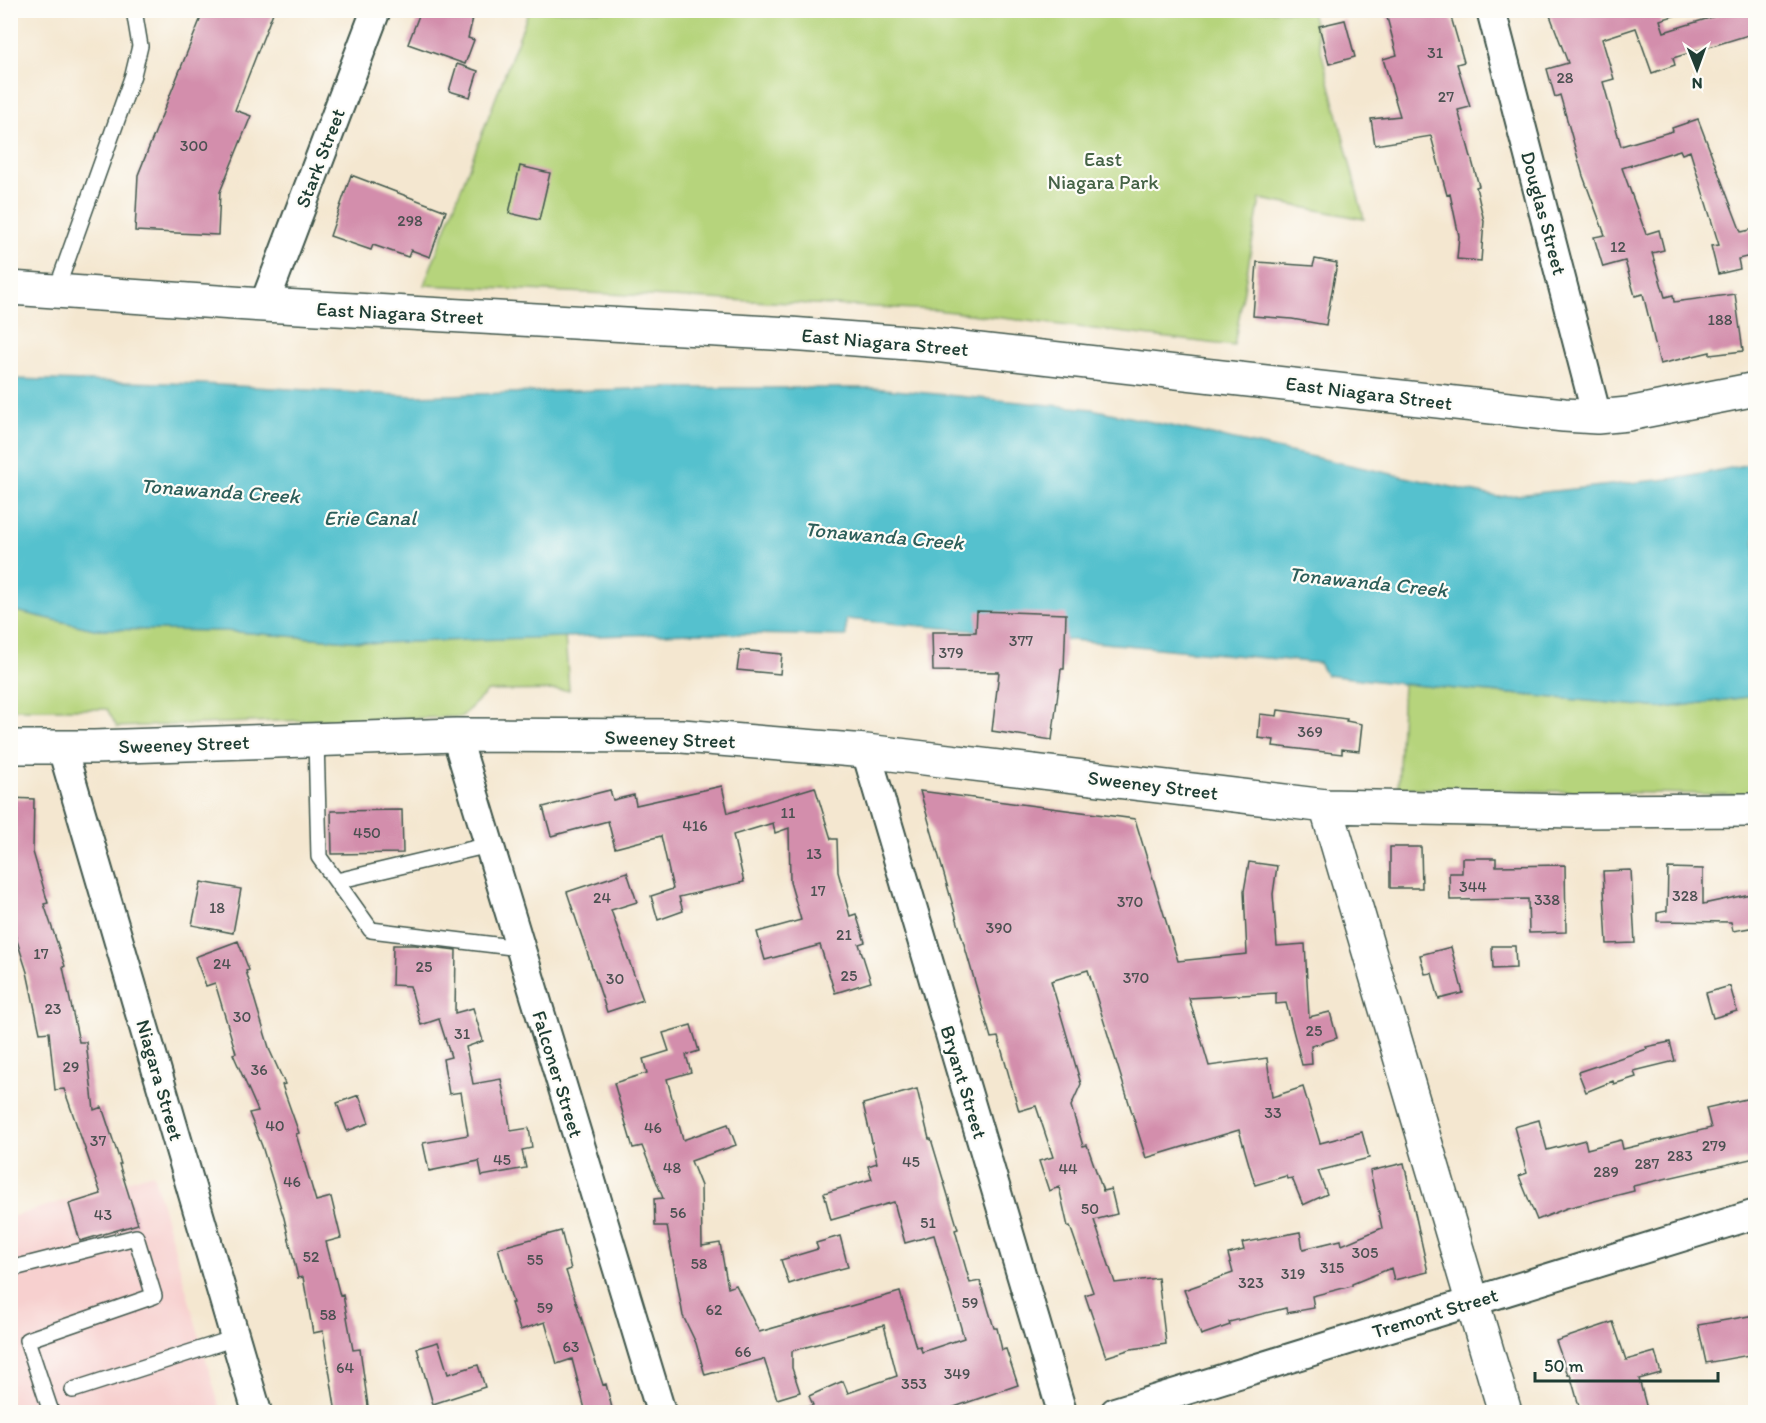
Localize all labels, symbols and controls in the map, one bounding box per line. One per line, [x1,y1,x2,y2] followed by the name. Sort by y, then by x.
[1667,39,1727,99] north arrow
[1427,43,1444,62] house number: 31
[1556,68,1574,87] house number: 28
[1692,74,1703,93] text: N
[1438,87,1454,106] house number: 27
[290,105,350,211] street label: Stark Street
[180,136,208,155] house number: 300
[1047,147,1159,194] park label: East Niagara Park
[1516,149,1572,277] street label: Douglas Street
[397,211,423,230] house number: 298
[1610,237,1627,256] house number: 12
[316,297,484,329] street label: East Niagara Street
[1708,310,1733,329] house number: 188
[800,323,970,361] street label: East Niagara Street
[1284,371,1454,415] street label: East Niagara Street
[140,472,302,509] water label: Tonawanda Creek
[324,505,418,530] water label: Erie Canal
[804,516,966,555] water label: Tonawanda Creek
[1287,561,1450,602] water label: Tonawanda Creek
[1009,631,1033,650] house number: 377
[938,643,964,662] house number: 379
[1297,722,1323,741] house number: 369
[604,725,736,753] street label: Sweeney Street
[118,730,250,758] street label: Sweeney Street
[1087,765,1219,805] street label: Sweeney Street
[781,803,796,822] house number: 11
[682,816,708,835] house number: 416
[353,823,381,842] house number: 450
[806,844,822,863] house number: 13
[1459,877,1487,896] house number: 344
[810,881,826,900] house number: 17
[1672,886,1698,905] house number: 328
[593,888,611,907] house number: 24
[1534,890,1560,909] house number: 338
[1117,892,1143,911] house number: 370
[209,898,225,917] house number: 18
[986,918,1012,937] house number: 390
[836,925,852,944] house number: 21
[33,944,49,963] house number: 17
[213,954,231,973] house number: 24
[416,957,432,976] house number: 25
[841,966,857,985] house number: 25
[1123,968,1149,987] house number: 370
[606,969,624,988] house number: 30
[44,999,62,1018] house number: 23
[233,1007,251,1026] house number: 30
[527,1008,589,1140] street label: Falconer Street
[131,1017,189,1144] street label: Niagara Street
[1306,1021,1322,1040] house number: 25
[935,1022,993,1142] street label: Bryant Street
[454,1024,471,1043] house number: 31
[63,1057,79,1076] house number: 29
[250,1060,268,1079] house number: 36
[1264,1103,1282,1122] house number: 33
[265,1116,285,1135] house number: 40
[644,1118,662,1137] house number: 46
[90,1131,106,1150] house number: 37
[1702,1136,1726,1155] house number: 279
[1667,1146,1693,1165] house number: 283
[493,1150,511,1169] house number: 45
[902,1152,920,1171] house number: 45
[1634,1154,1660,1173] house number: 287
[663,1158,681,1177] house number: 48
[1058,1159,1078,1178] house number: 44
[1593,1162,1619,1181] house number: 289
[283,1172,301,1191] house number: 46
[1081,1199,1099,1218] house number: 50
[670,1203,686,1222] house number: 56
[94,1205,112,1224] house number: 43
[920,1213,936,1232] house number: 51
[1352,1243,1378,1262] house number: 305
[303,1247,320,1266] house number: 52
[527,1250,543,1269] house number: 55
[690,1254,708,1273] house number: 58
[1320,1258,1344,1277] house number: 315
[1281,1264,1305,1283] house number: 319
[1238,1273,1264,1292] house number: 323
[1369,1283,1501,1343] street label: Tremont Street
[962,1293,978,1312] house number: 59
[537,1298,553,1317] house number: 59
[706,1300,723,1319] house number: 62
[319,1305,337,1324] house number: 58
[562,1337,580,1356] house number: 63
[735,1342,751,1361] house number: 66
[1535,1345,1718,1383] scale bar
[1544,1355,1584,1377] text: 50 m
[336,1358,354,1377] house number: 64
[944,1364,970,1383] house number: 349
[901,1374,927,1393] house number: 353

